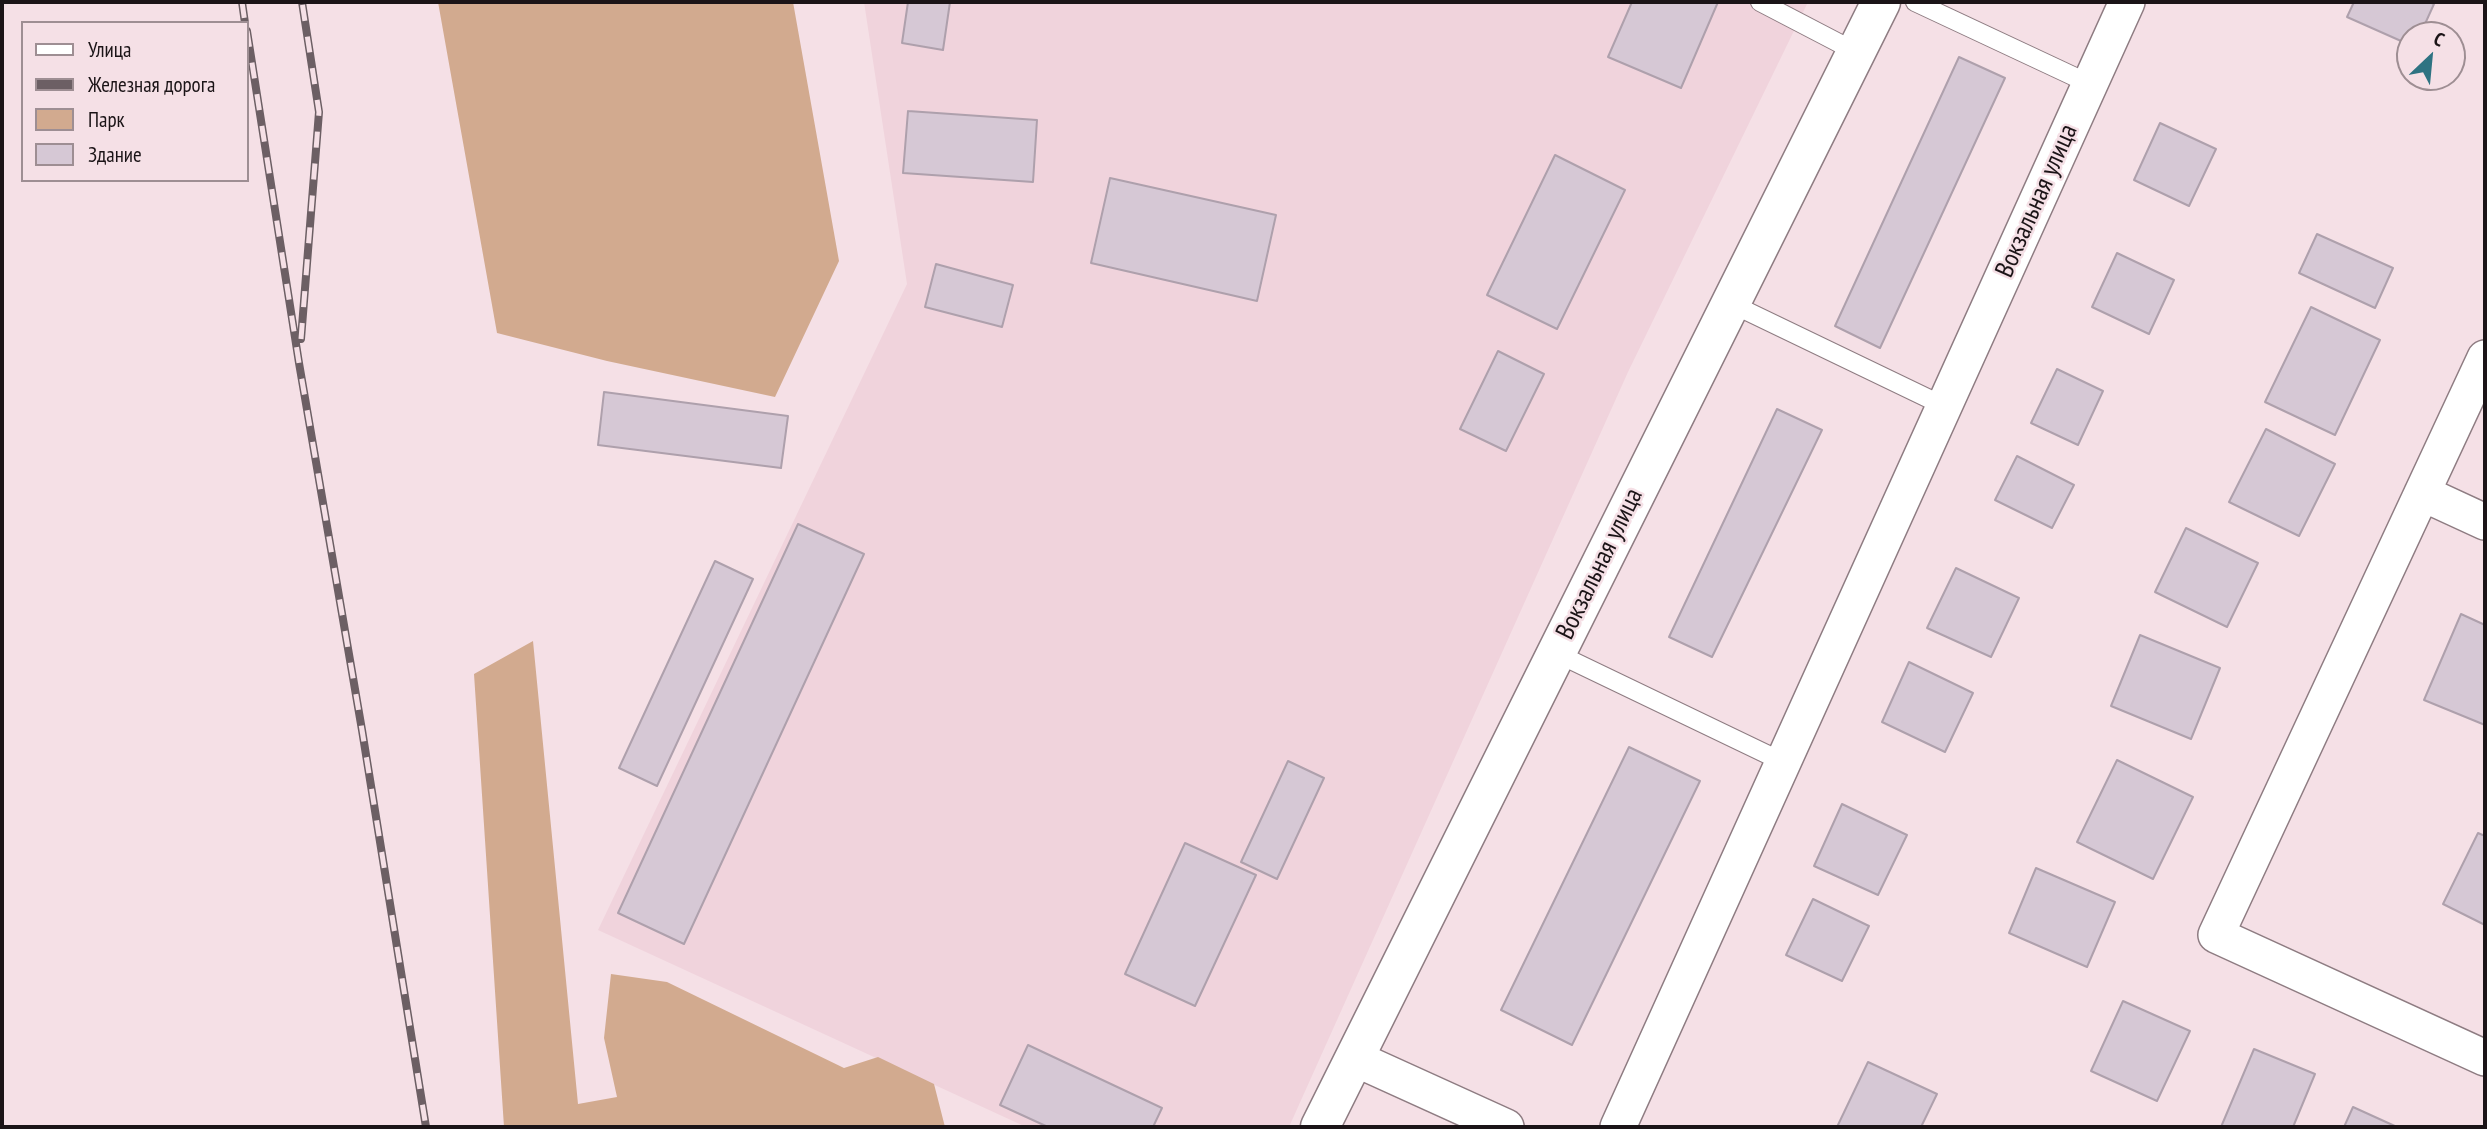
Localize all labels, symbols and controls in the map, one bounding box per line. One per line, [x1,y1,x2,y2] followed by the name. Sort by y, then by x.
[21,21,248,182] legend
[2396,21,2466,91] north arrow
[2430,26,2448,52] text: С
[88,36,131,63] text: Улица
[88,71,215,98] text: Железная дорога
[88,106,125,133] text: Парк
[1989,120,2085,282] street label: Вокзальная улица
[88,141,142,168] text: Здание
[1550,483,1650,645] street label: Вокзальная улица

